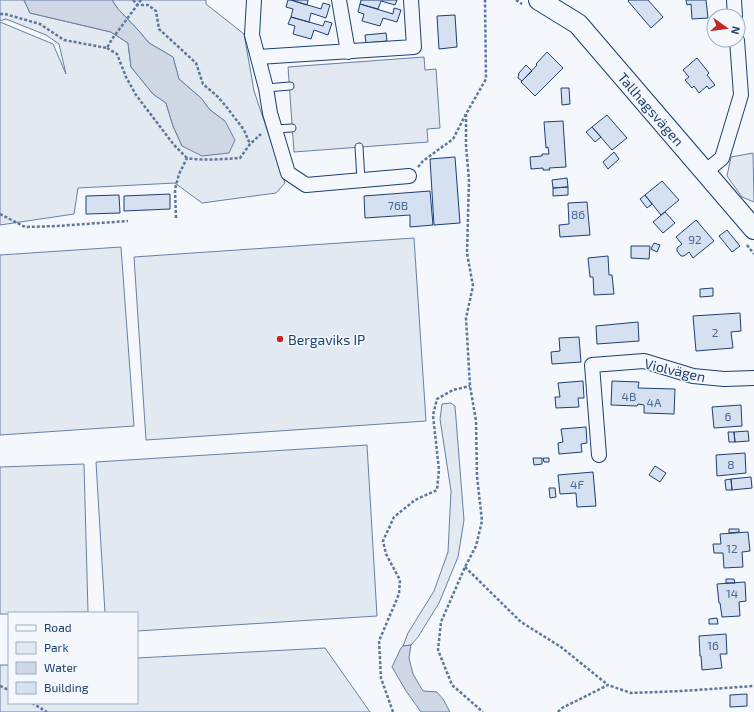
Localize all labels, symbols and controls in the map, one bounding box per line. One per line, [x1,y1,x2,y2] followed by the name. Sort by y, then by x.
[706,8,746,48] north arrow
[729,25,743,36] text: N
[614,69,688,149] street label: Tallhagsvägen
[388,198,408,212] house number: 76B
[571,207,585,221] house number: 86
[688,232,702,246] house number: 92
[712,325,719,339] house number: 2
[288,331,365,348] place label: Bergaviks IP
[275,334,285,344] marker: Bergaviks IP
[643,355,707,385] street label: Violvägen
[622,389,636,403] house number: 4B
[647,395,662,409] house number: 4A
[725,409,732,423] house number: 6
[727,457,735,471] house number: 8
[570,477,584,491] house number: 4F
[726,541,738,555] house number: 12
[726,586,738,600] house number: 14
[8,612,138,704] legend
[44,620,72,634] text: Road
[707,638,719,652] house number: 16
[44,640,69,654] text: Park
[44,660,78,674] text: Water
[44,680,89,694] text: Building

